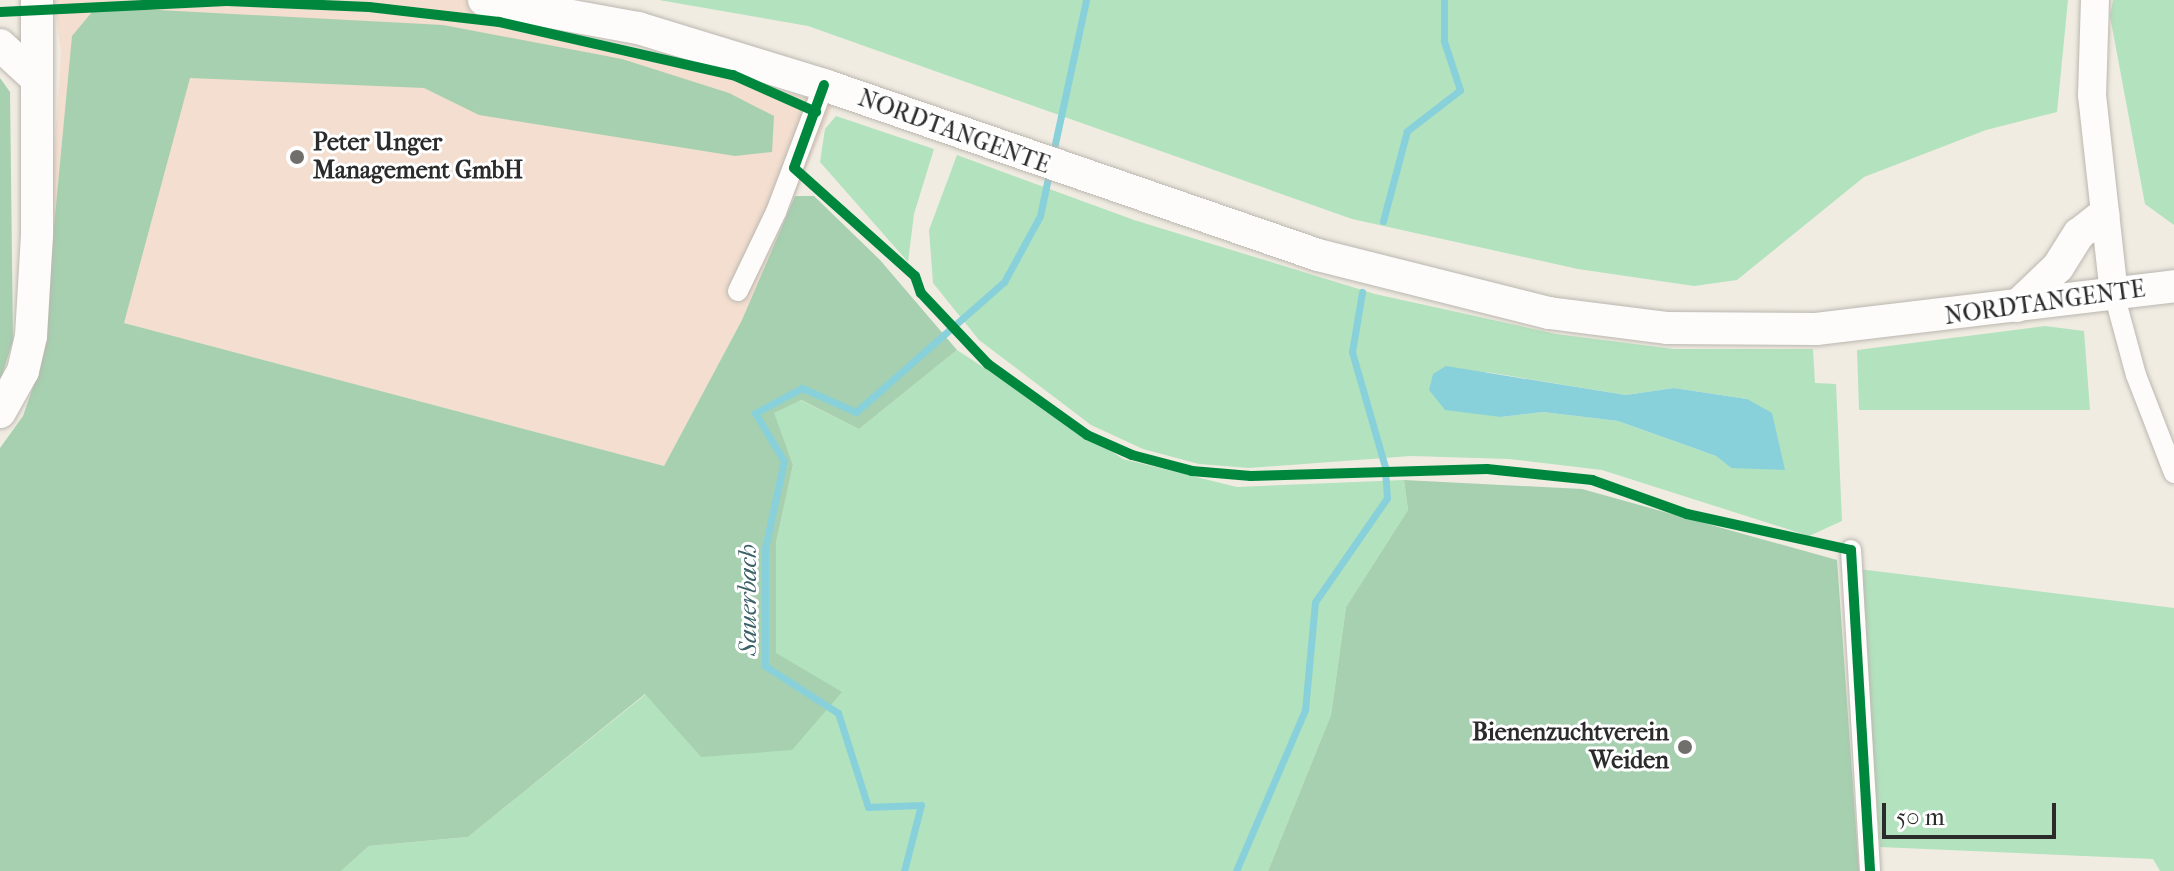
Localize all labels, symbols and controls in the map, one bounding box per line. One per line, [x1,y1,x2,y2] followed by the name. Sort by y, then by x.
[854,84,1054,180] street label: NORDTANGENTE
[313,129,523,185] place label: Peter Unger Management GmbH
[288,148,306,166] marker: Peter Unger Management GmbH
[1943,275,2147,331] street label: NORDTANGENTE
[732,544,764,656] water label: Sauerbach
[1472,719,1669,775] place label: Bienenzuchtverein Weiden
[1676,738,1694,756] marker: Bienenzuchtverein Weiden
[1886,787,2060,837] scale bar
[1896,803,1945,831] text: 50 m

